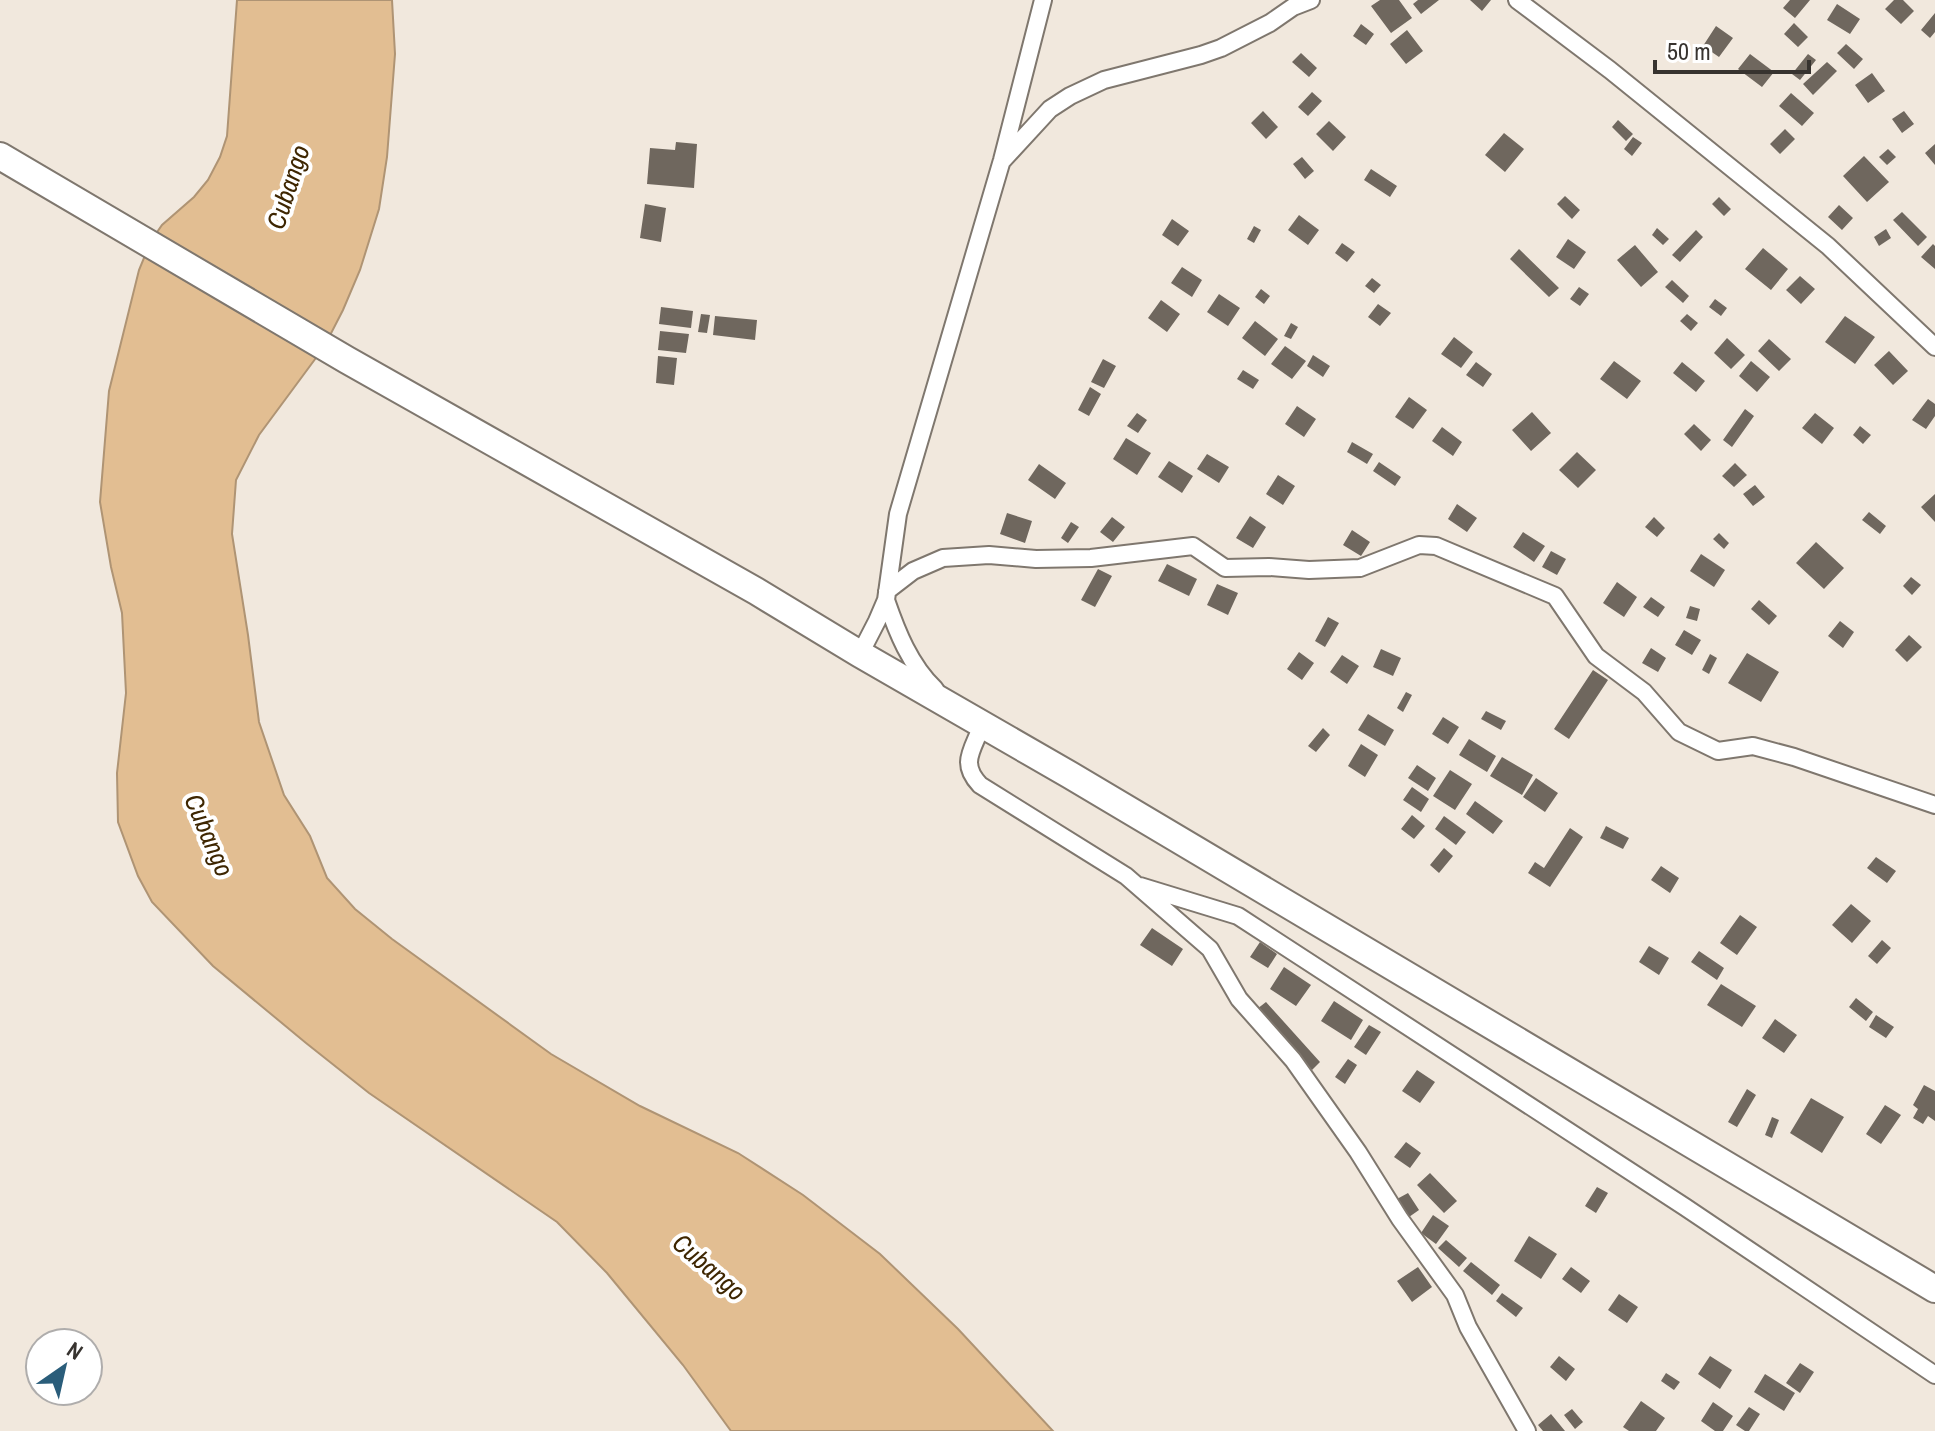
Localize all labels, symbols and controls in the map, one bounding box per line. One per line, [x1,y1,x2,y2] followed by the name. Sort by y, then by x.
[1655,24,1809,74] scale bar
[1667,35,1711,67] text: 50 m
[258,140,318,233] water label: Cubango
[176,788,242,881] water label: Cubango
[665,1225,753,1308] water label: Cubango
[24,1327,104,1407] north arrow
[61,1334,89,1366] text: N

